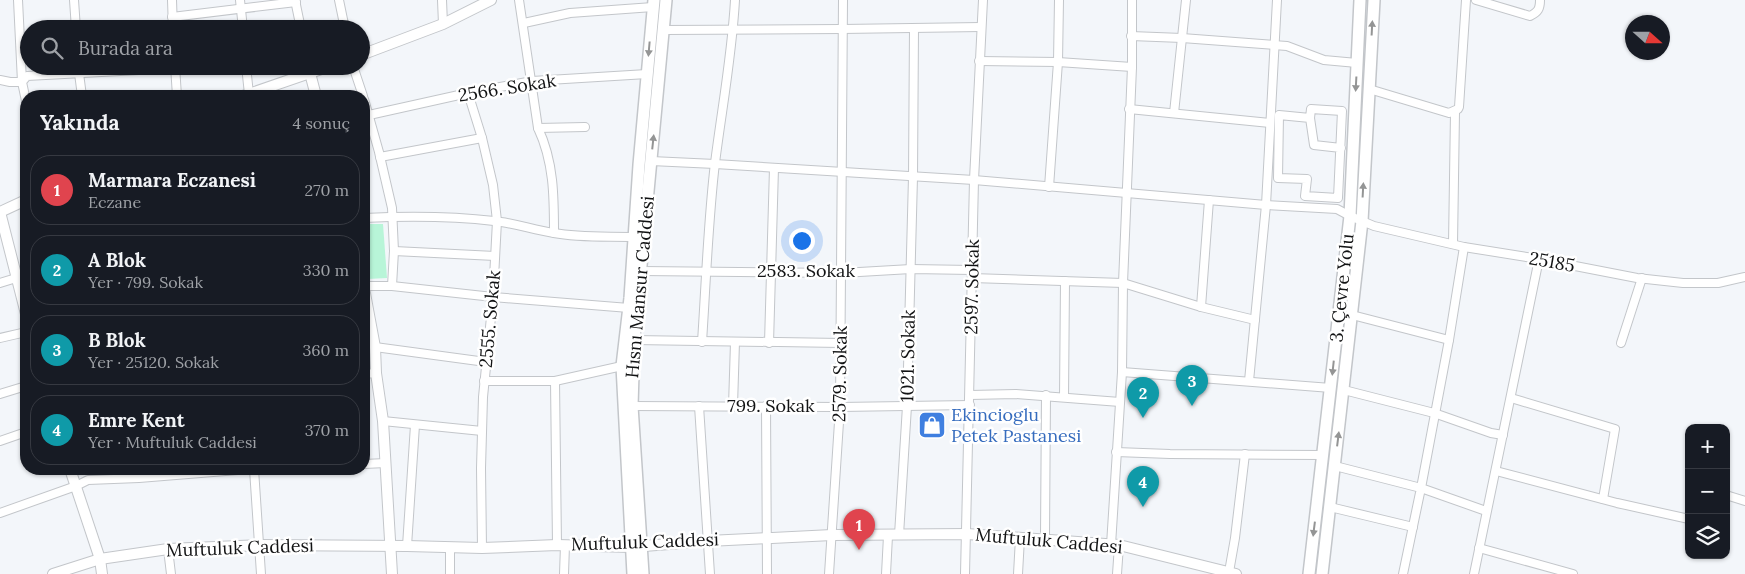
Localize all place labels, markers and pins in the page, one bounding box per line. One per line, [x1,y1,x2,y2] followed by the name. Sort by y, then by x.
[1176,365,1208,406] pin: 3
[1127,377,1159,418] pin: 2
[951,403,1081,447] place label: Ekincioglu Petek Pastanesi
[917,410,947,440] shop icon: Ekincioglu Petek Pastanesi
[1127,466,1159,507] pin: 4
[843,509,875,550] pin: 1

